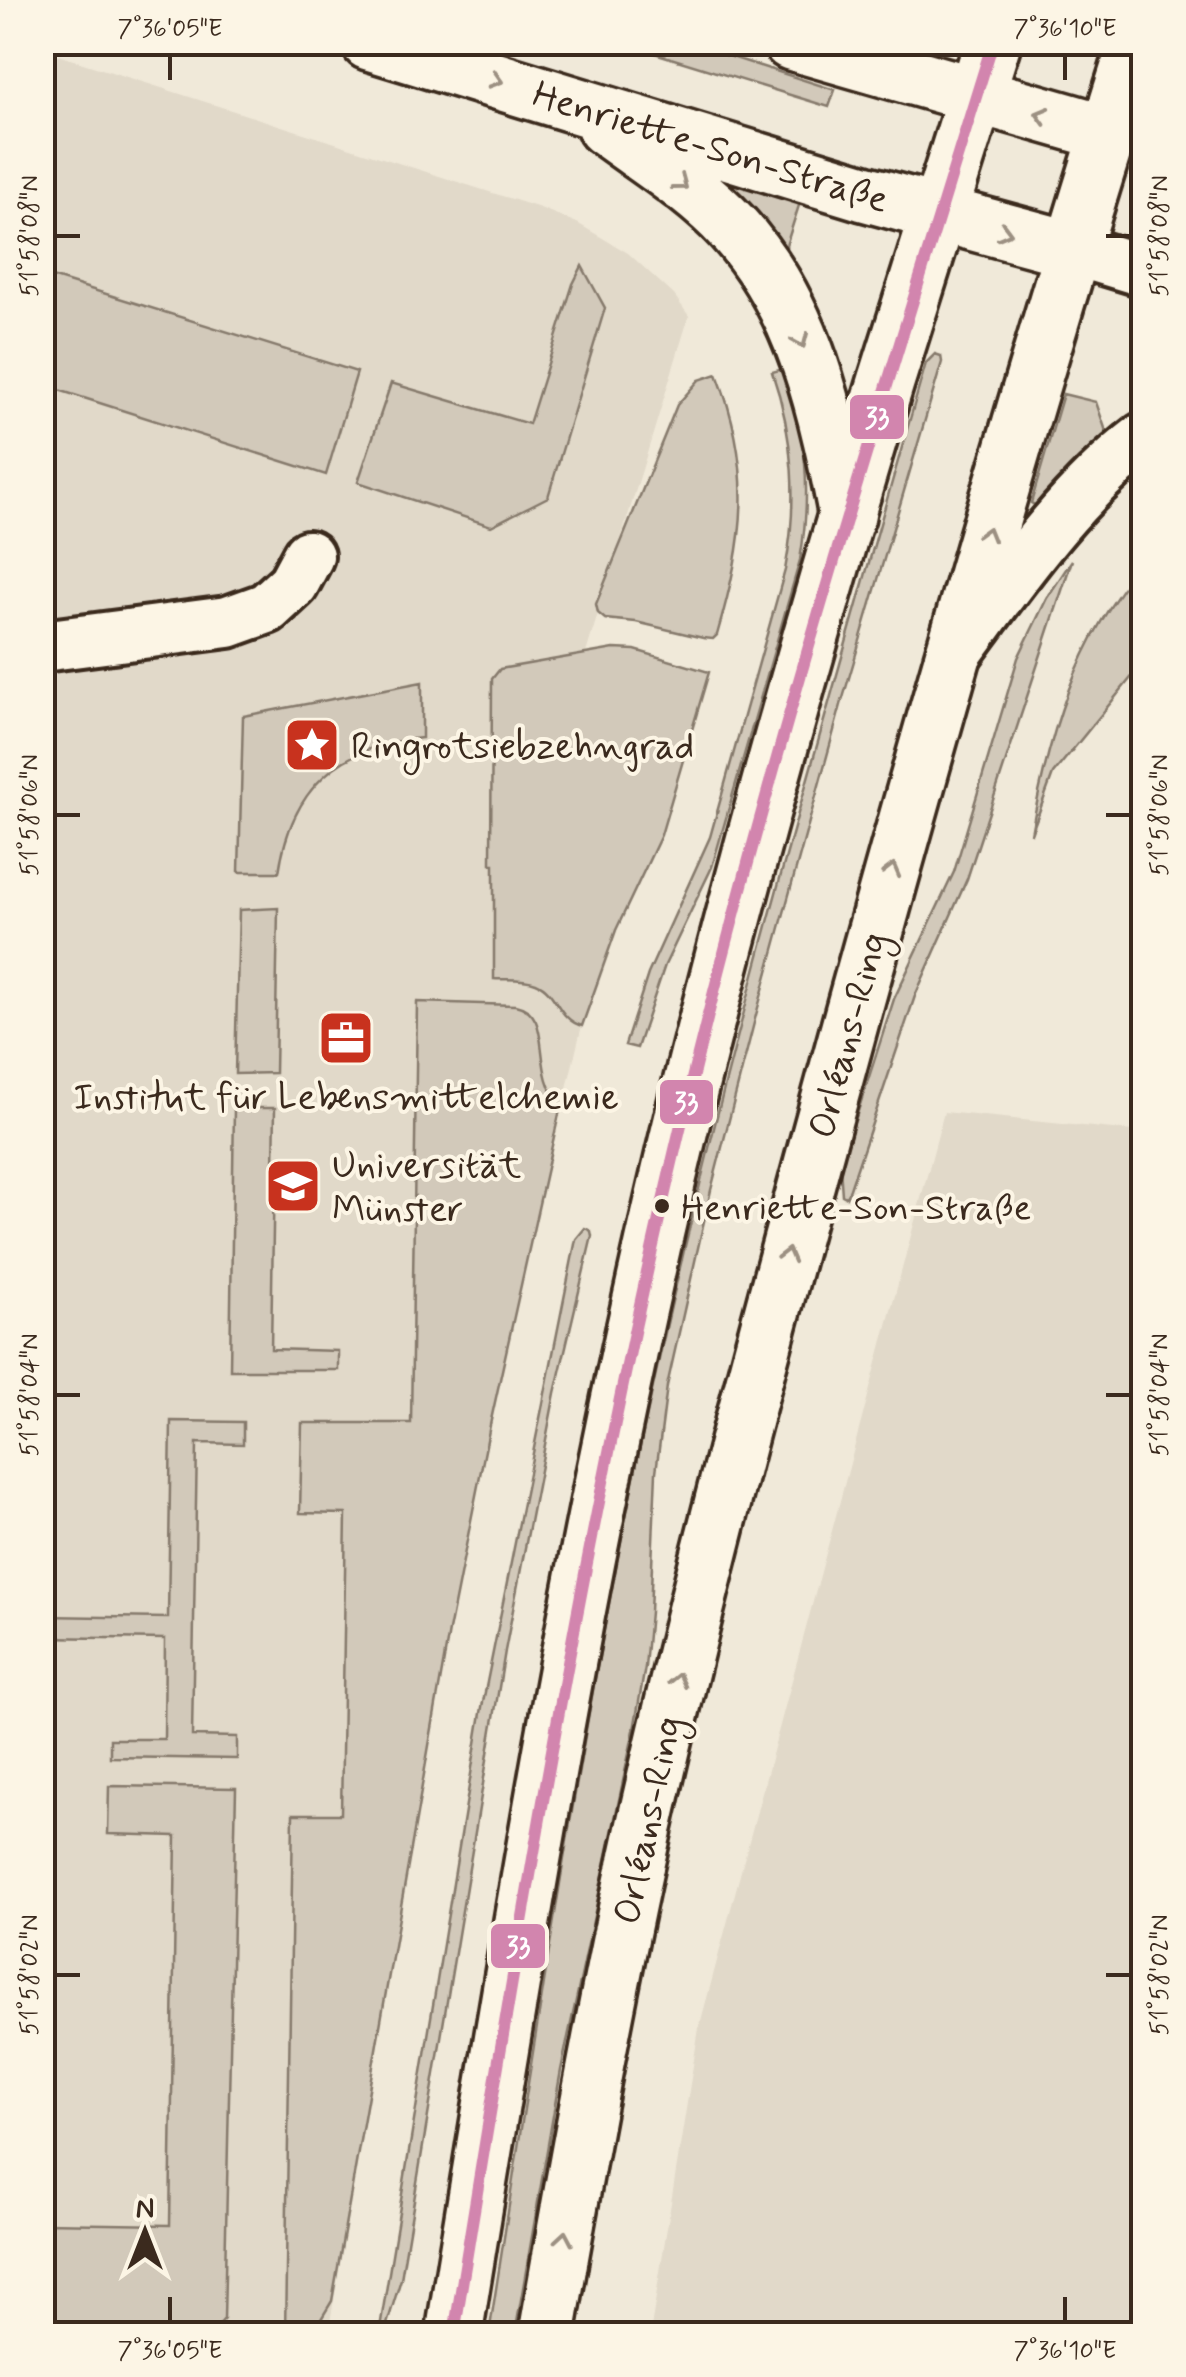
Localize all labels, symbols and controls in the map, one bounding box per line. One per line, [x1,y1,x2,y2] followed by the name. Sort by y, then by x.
[117,13,223,46] text: 7°36'05"E
[1013,13,1117,46] text: 7°36'10"E
[487,69,504,89] one-way arrow
[526,71,894,226] street label: Henriette-Son-Straße
[1034,105,1051,126] one-way arrow
[670,172,688,189] one-way arrow
[14,175,47,297] text: 51°58'08"N
[1144,175,1177,297] text: 51°58'08"N
[996,220,1013,241] one-way arrow
[789,331,809,349] one-way arrow
[848,393,906,441] line badge: 33
[865,401,889,438] text: 33
[975,526,996,543] one-way arrow
[282,715,342,775] place icon: Ringrotsiebzehngrad
[351,723,694,776] place label: Ringrotsiebzehngrad
[14,754,47,876] text: 51°58'06"N
[1144,754,1177,876] text: 51°58'06"N
[880,863,901,880] one-way arrow
[798,927,904,1145] street label: Orléans-Ring
[316,1008,376,1068] office icon: Institut für Lebensmittelchemie
[73,1074,619,1123] place label: Institut für Lebensmittelchemie
[658,1078,715,1126] line badge: 33
[674,1086,698,1123] text: 33
[332,1142,521,1235] place label: Universität Münster
[263,1156,323,1216] school or university icon: Universität Münster
[681,1186,1031,1233] place label: Henriette-Son-Straße
[652,1196,672,1216] marker: Henriette-Son-Straße
[775,1246,796,1264] one-way arrow
[14,1333,47,1457] text: 51°58'04"N
[1144,1333,1177,1457] text: 51°58'04"N
[666,1672,687,1689] one-way arrow
[604,1712,699,1930] street label: Orléans-Ring
[14,1914,47,2036] text: 51°58'02"N
[1144,1914,1177,2036] text: 51°58'02"N
[489,1922,547,1970] line badge: 33
[506,1930,530,1967] text: 33
[95,2182,195,2282] north arrow
[136,2191,154,2228] text: N
[553,2230,574,2247] one-way arrow
[117,2335,223,2368] text: 7°36'05"E
[1013,2335,1117,2368] text: 7°36'10"E

